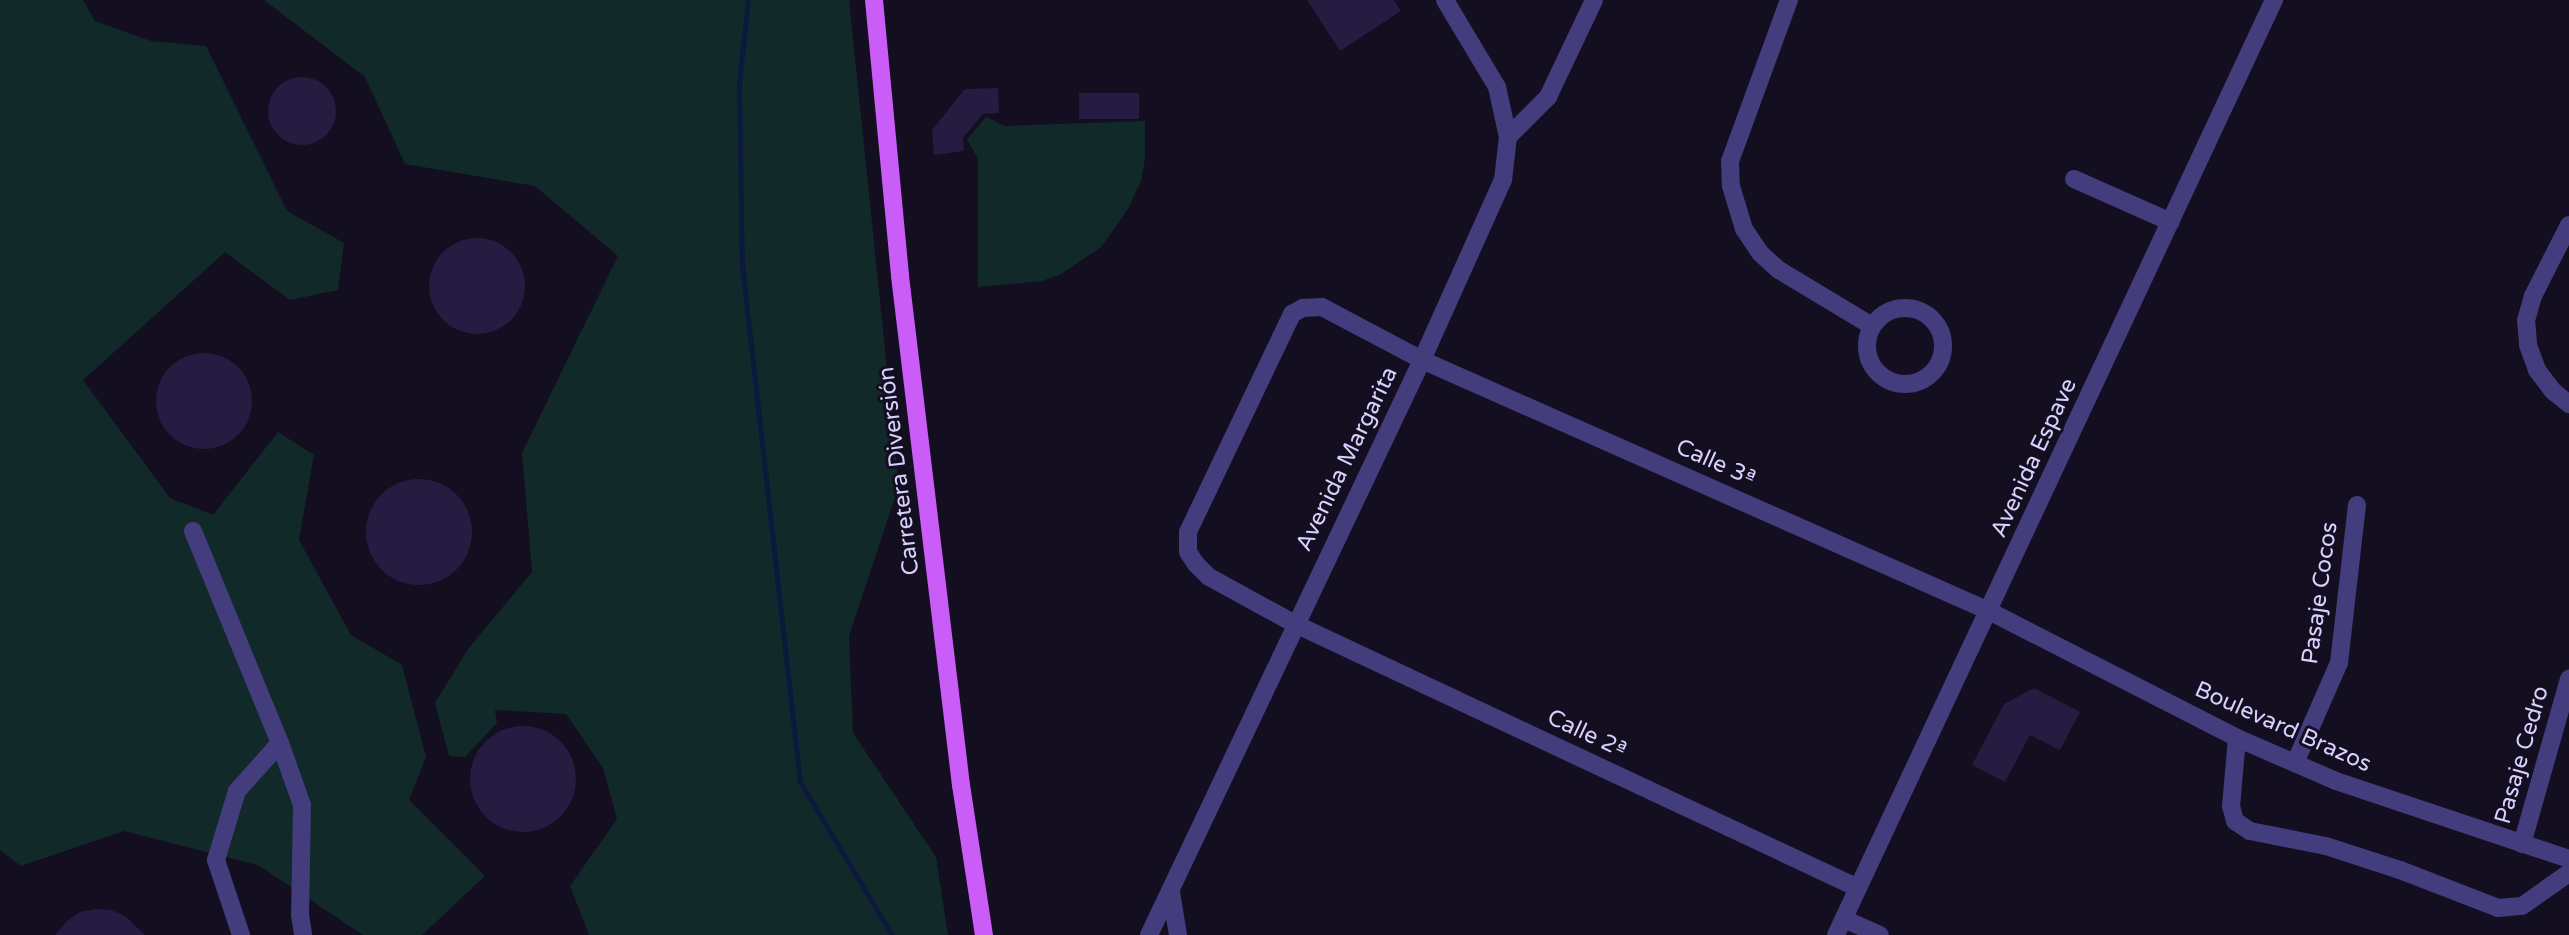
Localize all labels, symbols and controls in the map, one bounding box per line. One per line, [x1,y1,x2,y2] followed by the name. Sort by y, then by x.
[1290,362,1404,556] street label: Avenida Margarita
[873,365,925,577] street label: Carretera Diversión
[1985,374,2083,542] street label: Avenida Espave
[1672,433,1760,493] street label: Calle 3ª
[2296,520,2344,666] street label: Pasaje Cocos
[2190,676,2376,778] street label: Boulevard Brazos
[2489,683,2555,827] street label: Pasaje Cedro
[1543,704,1631,764] street label: Calle 2ª

